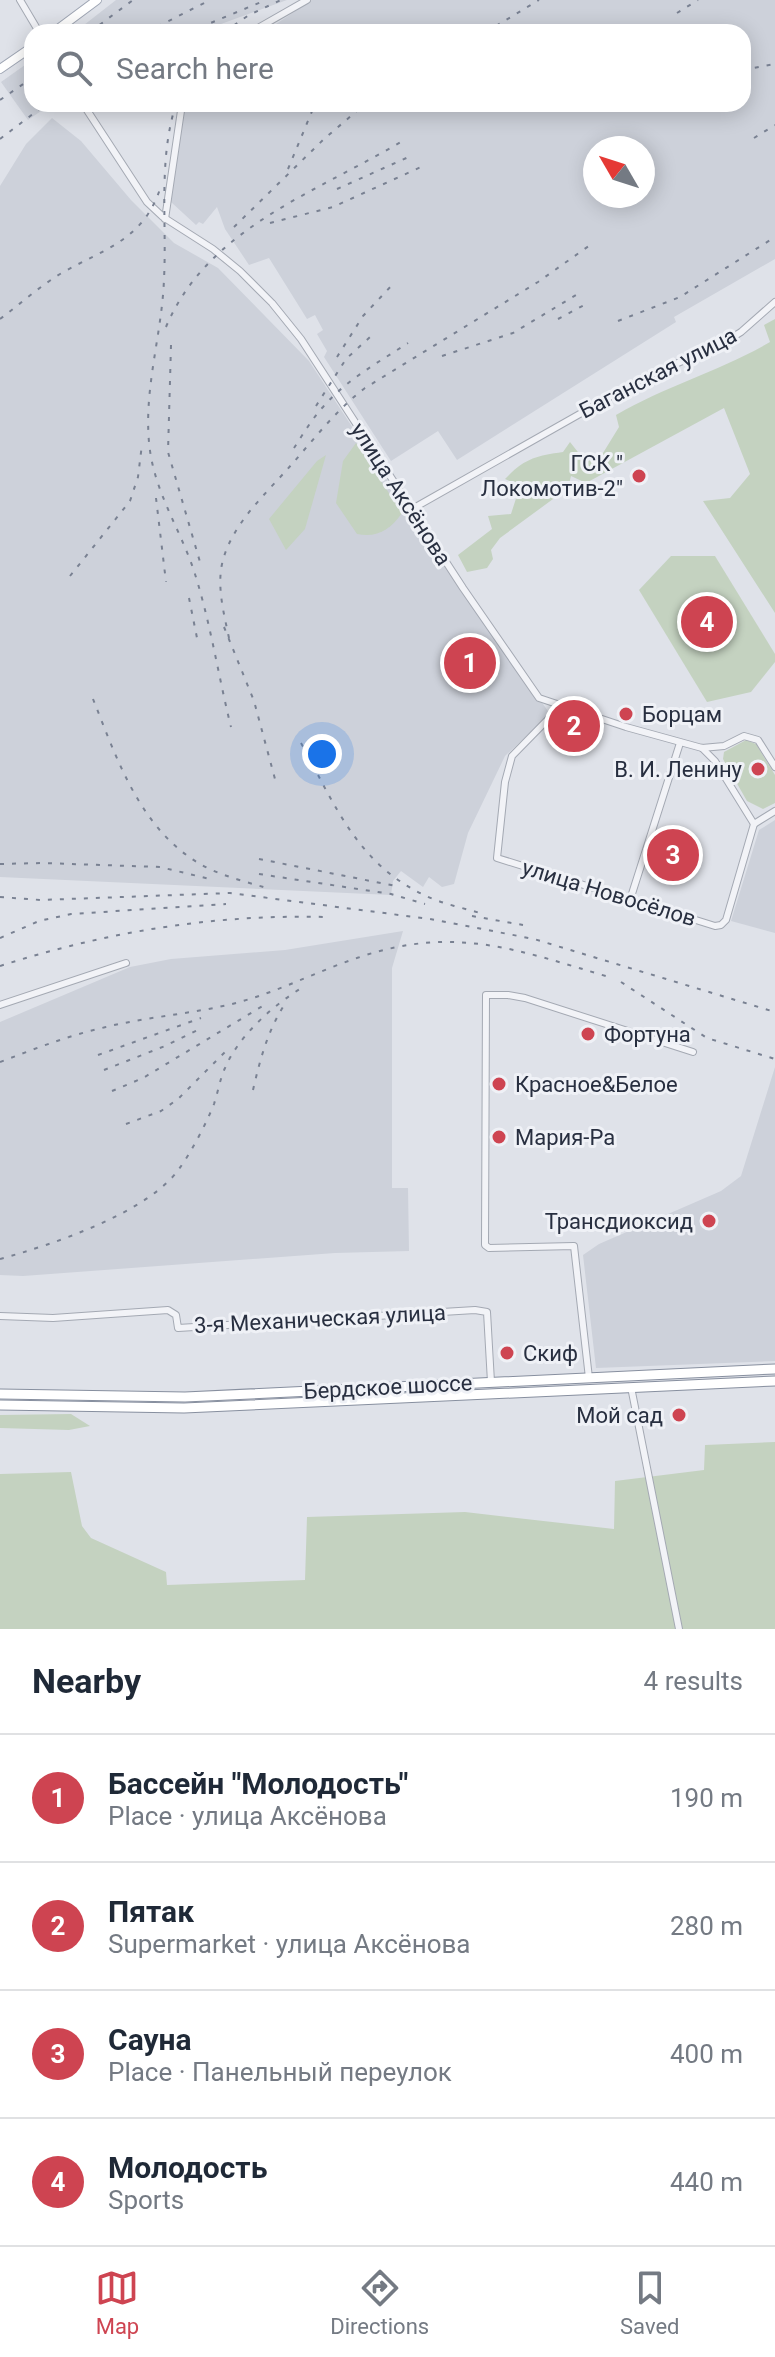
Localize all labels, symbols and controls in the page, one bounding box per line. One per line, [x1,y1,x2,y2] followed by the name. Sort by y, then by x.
[24,24,751,112] search box
[52,46,96,90] icon: search
[116,51,274,86] text: Search here
[583,136,655,208] north arrow
[575,323,741,423] street label: Баганская улица
[346,418,456,570] street label: улица Аксёнова
[481,451,623,501] place label: ГСК " Локомотив-2"
[630,467,648,485] marker: ГСК " Локомотив-2"
[681,592,733,652] pin: 4
[444,633,496,693] pin: 1
[548,696,600,756] pin: 2
[642,702,722,727] place label: Борцам
[617,705,635,723] marker: Борцам
[302,734,342,774] your location
[614,757,743,782] place label: В. И. Ленину
[749,760,767,778] marker: В. И. Ленину
[647,825,699,885] pin: 3
[519,855,699,931] street label: улица Новосёлов
[604,1022,691,1047] place label: Фортуна
[579,1025,597,1043] marker: Фортуна
[515,1072,678,1097] place label: Красное&Белое
[490,1075,508,1093] marker: Красное&Белое
[515,1125,615,1150] place label: Мария-Ра
[490,1128,508,1146] marker: Мария-Ра
[545,1209,693,1234] place label: Трансдиоксид
[700,1212,718,1230] marker: Трансдиоксид
[193,1300,447,1338] street label: 3-я Механическая улица
[523,1341,578,1366] place label: Скиф
[498,1344,516,1362] marker: Скиф
[303,1370,473,1404] street label: Бердское шоссе
[576,1403,663,1428] place label: Мой сад
[670,1406,688,1424] marker: Мой сад
[32,1661,141,1701] text: Nearby
[644,1666,743,1696] text: 4 results
[108,1766,408,1801] text: Бассейн "Молодость"
[51,1783,65,1813] text: 1
[670,1783,743,1813] text: 190 m
[108,1801,387,1831] text: Place · улица Аксёнова
[108,1894,194,1929] text: Пятак
[51,1911,65,1941] text: 2
[670,1911,743,1941] text: 280 m
[108,1929,471,1959] text: Supermarket · улица Аксёнова
[108,2022,192,2057] text: Сауна
[51,2039,65,2069] text: 3
[670,2039,743,2069] text: 400 m
[108,2057,452,2087] text: Place · Панельный переулок
[108,2150,267,2185] text: Молодость
[51,2167,65,2197] text: 4
[670,2167,743,2197] text: 440 m
[108,2185,184,2215] text: Sports
[95,2266,139,2339] tab: Map
[330,2266,429,2339] tab: Directions
[620,2266,680,2339] tab: Saved

